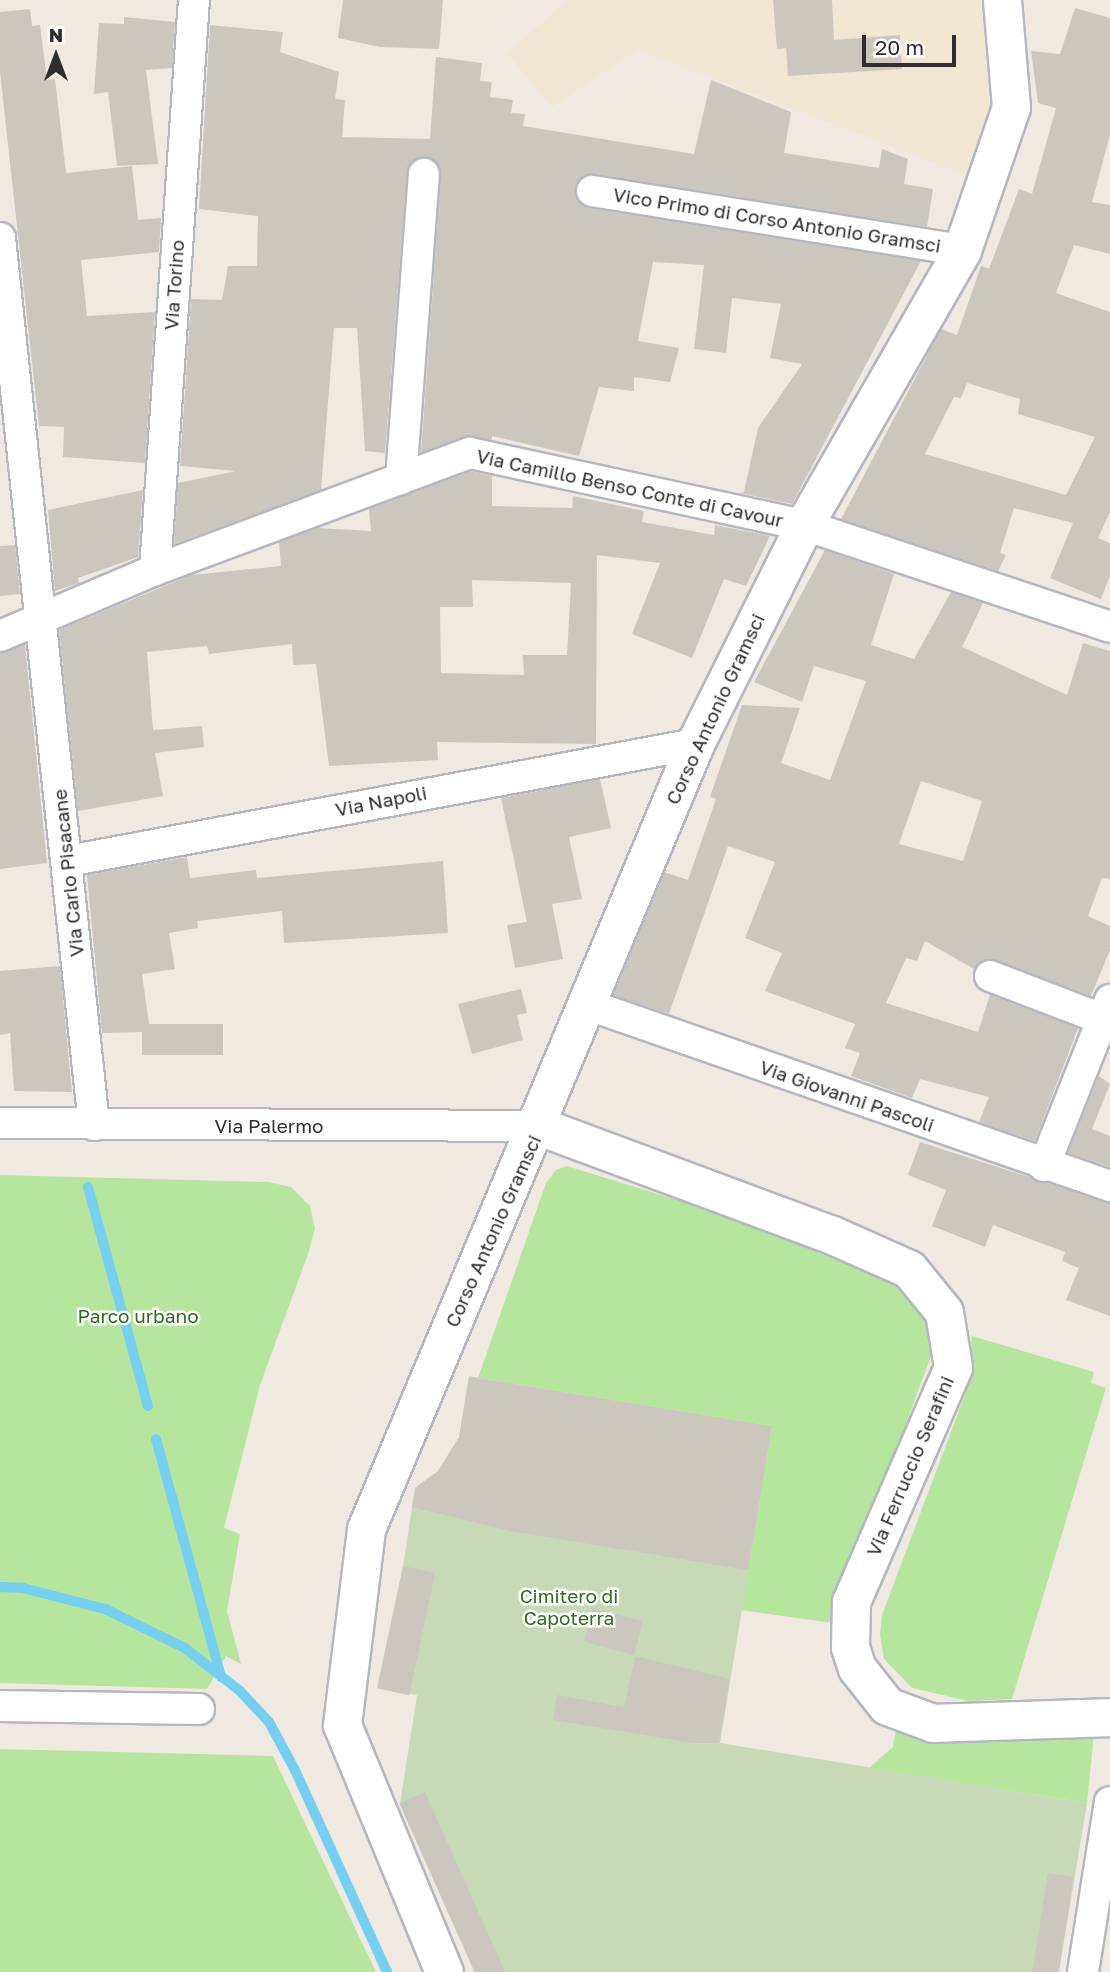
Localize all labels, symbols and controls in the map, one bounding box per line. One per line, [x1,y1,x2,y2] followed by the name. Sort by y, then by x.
[21,21,91,91] north arrow
[865,21,960,65] scale bar
[49,23,63,46] text: N
[875,34,924,60] text: 20 m
[611,183,943,257] street label: Vico Primo di Corso Antonio Gramsci
[159,239,189,331] street label: Via Torino
[474,444,786,532] street label: Via Camillo Benso Conte di Cavour
[661,610,769,808] street label: Corso Antonio Gramsci
[333,781,429,821] street label: Via Napoli
[48,788,88,958] street label: Via Carlo Pisacane
[757,1055,937,1137] street label: Via Giovanni Pascoli
[215,1115,323,1137] street label: Via Palermo
[440,1131,546,1331] street label: Corso Antonio Gramsci
[77,1305,199,1327] park label: Parco urbano
[862,1372,958,1560] street label: Via Ferruccio Serafini
[520,1585,618,1629] park label: Cimitero di Capoterra

